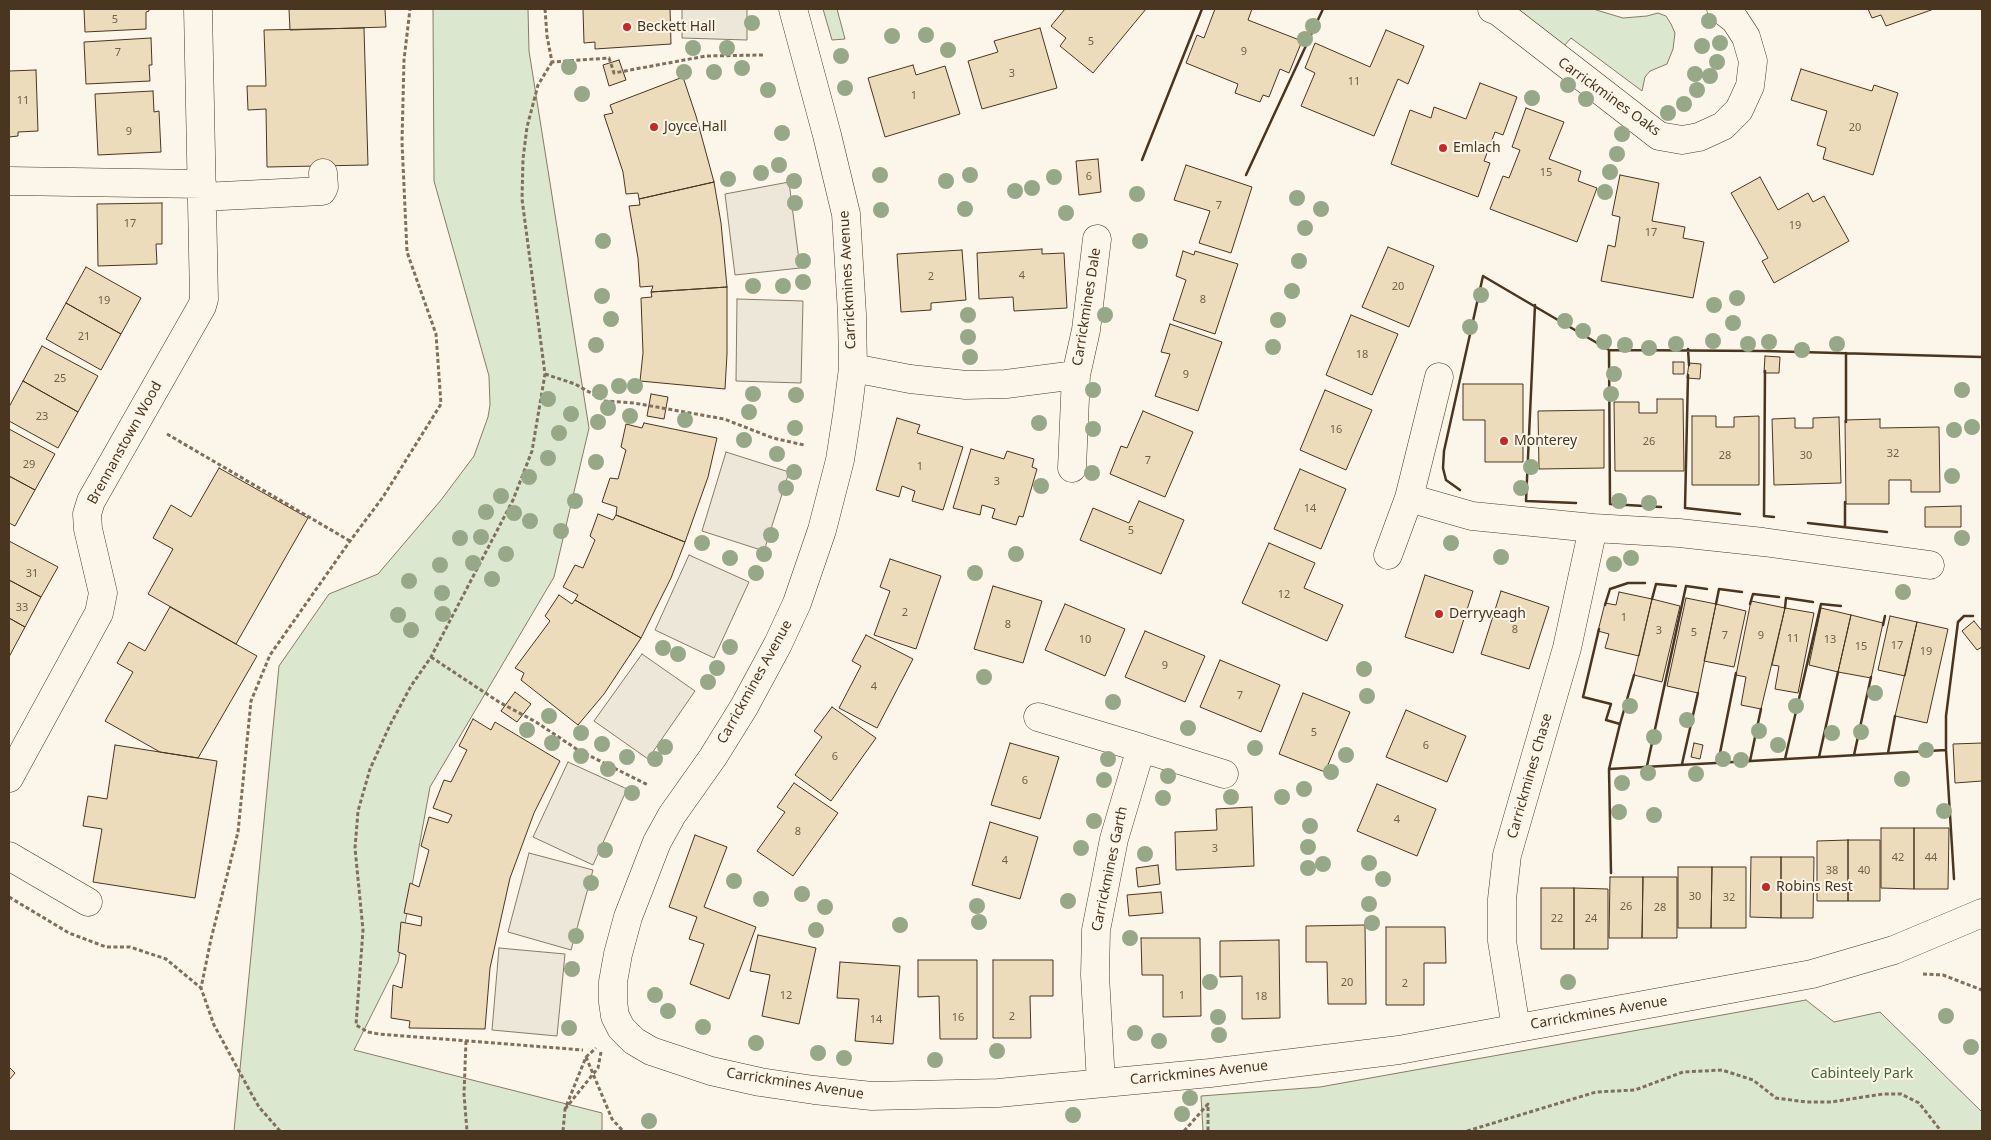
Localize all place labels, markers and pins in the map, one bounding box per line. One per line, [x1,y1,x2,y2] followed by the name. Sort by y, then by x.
[637,19,715,35] place label: Beckett Hall
[621,21,633,33] marker: Beckett Hall
[664,119,727,135] place label: Joyce Hall
[648,121,660,133] marker: Joyce Hall
[1453,140,1501,156] place label: Emlach
[1437,142,1449,154] marker: Emlach
[1514,433,1577,449] place label: Monterey
[1498,435,1510,447] marker: Monterey
[1449,606,1526,622] place label: Derryveagh
[1433,608,1445,620] marker: Derryveagh
[1776,879,1853,895] place label: Robins Rest
[1760,881,1772,893] marker: Robins Rest

